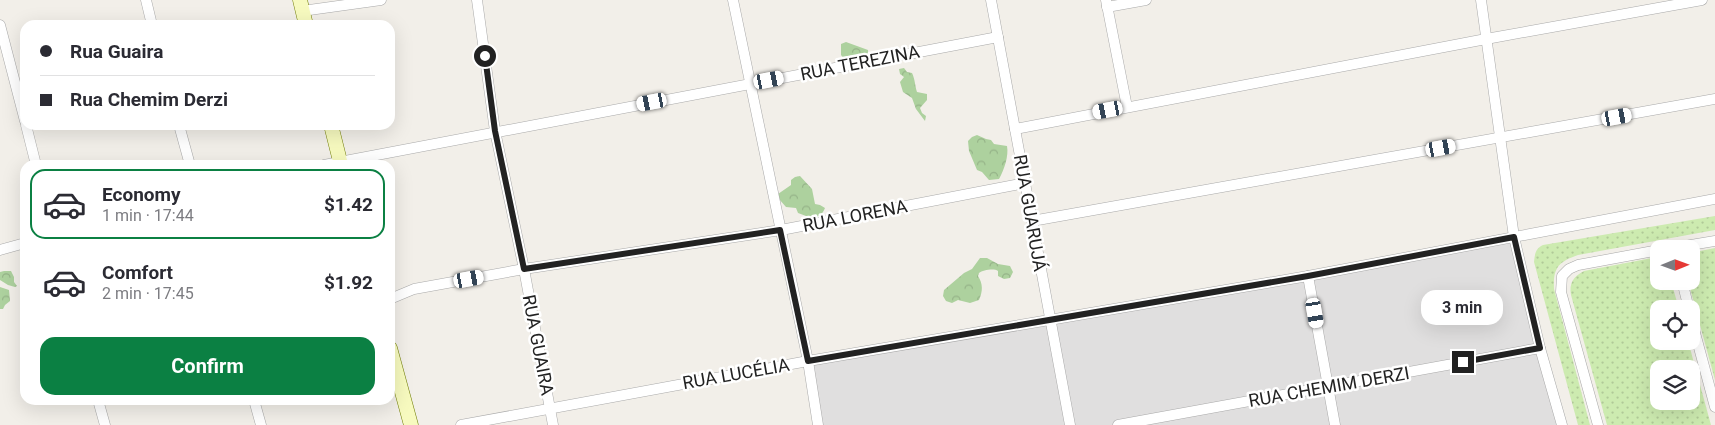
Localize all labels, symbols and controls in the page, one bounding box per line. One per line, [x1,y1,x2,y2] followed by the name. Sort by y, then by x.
[70,40,163,63] text: Rua Guaira
[798,41,922,84] street label: RUA TEREZINA
[474,45,496,67] route start
[752,70,785,90] car
[70,88,228,111] text: Rua Chemim Derzi
[635,92,668,112] car
[1091,100,1124,120] car
[1600,107,1633,127] car
[1424,138,1457,158] car
[1010,153,1051,273] street label: RUA GUARUJÁ
[42,182,87,227] icon: car
[102,183,181,206] text: Economy
[324,193,373,216] text: $1.42
[801,195,909,236] street label: RUA LORENA
[102,206,194,225] text: 1 min · 17:44
[1650,240,1700,290] north arrow
[1650,240,1700,410] map controls
[42,260,87,305] icon: car
[102,261,173,284] text: Comfort
[452,269,485,289] car
[324,271,373,294] text: $1.92
[102,284,194,303] text: 2 min · 17:45
[1422,290,1504,324] callout: 3 min
[518,293,559,397] street label: RUA GUAIRA
[1305,297,1324,329] car
[1442,298,1482,317] text: 3 min
[1650,300,1700,350] button: locate
[40,337,375,395] button: Confirm
[1452,351,1474,373] route end
[681,354,791,393] street label: RUA LUCÉLIA
[1650,360,1700,410] button: layers
[1247,362,1411,411] street label: RUA CHEMIM DERZI

